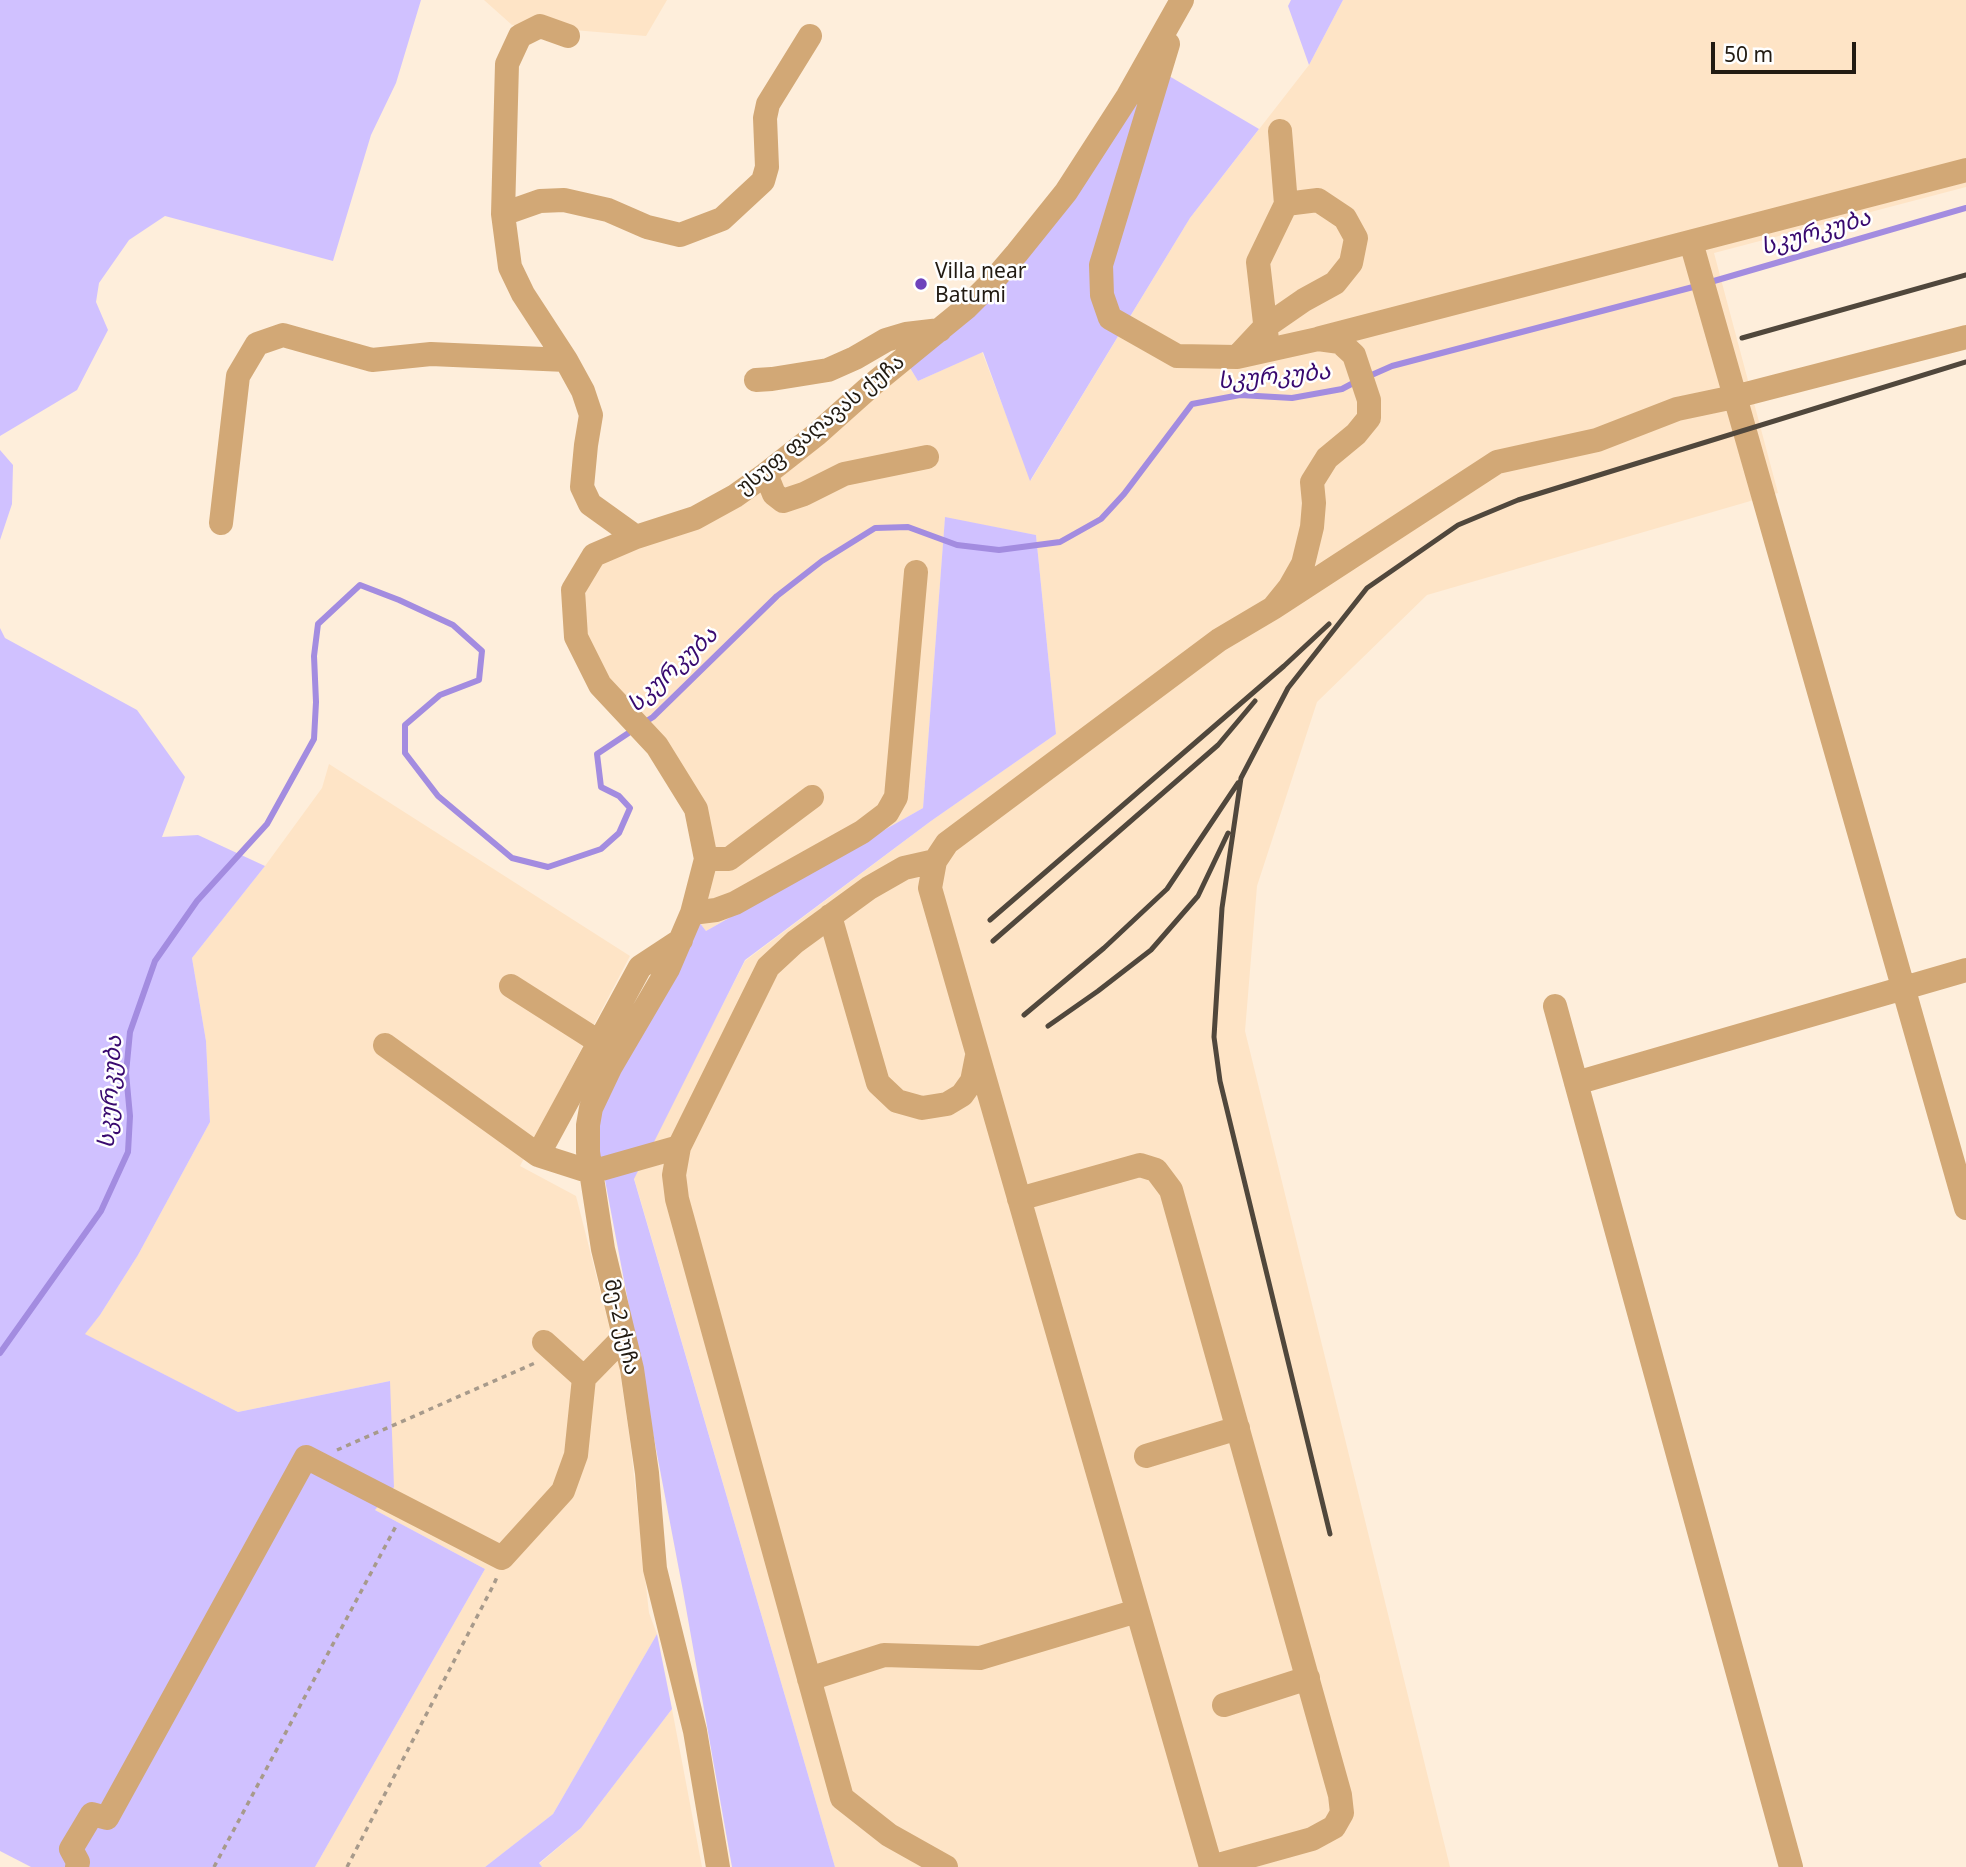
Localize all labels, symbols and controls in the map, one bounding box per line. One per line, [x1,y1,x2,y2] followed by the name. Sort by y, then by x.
[1714,28,1859,72] scale bar
[1724,40,1773,68] text: 50 m
[1758,204,1874,262] water label: სკურკუბა
[935,259,1026,309] place label: Villa near Batumi
[913,276,929,292] marker: Villa near Batumi
[732,350,910,500] street label: უსუფ ფაღავას ქუჩა
[1217,358,1331,396] water label: სკურკუბა
[622,621,724,719] water label: სკურკუბა
[93,1035,129,1149] water label: სკურკუბა
[598,1276,644,1378] street label: მე-2 ქუჩა

